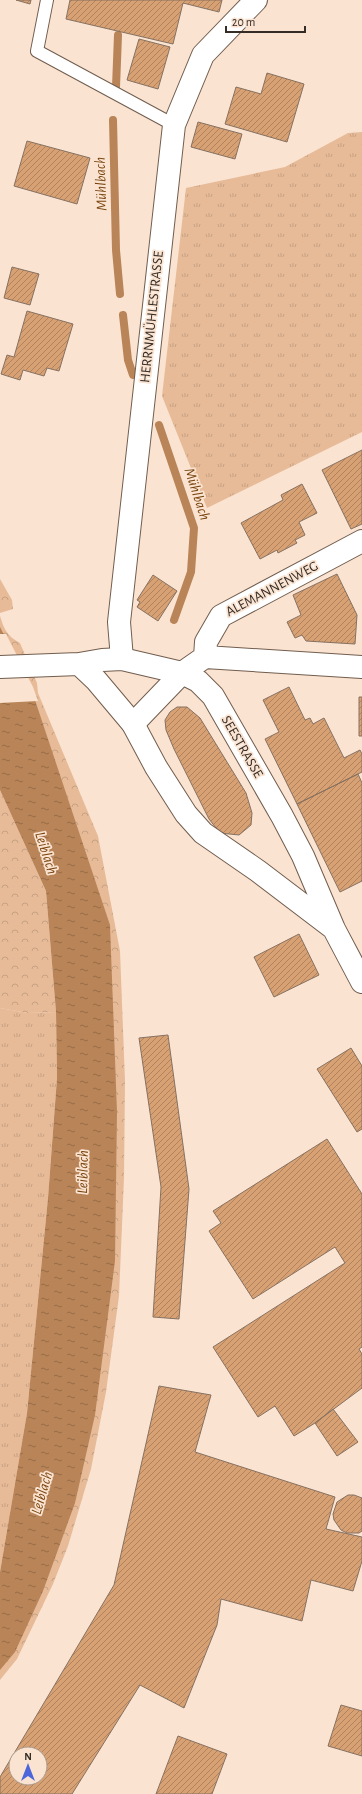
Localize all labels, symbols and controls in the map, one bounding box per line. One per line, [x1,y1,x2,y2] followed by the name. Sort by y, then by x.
[226,8,305,34] scale bar
[232,16,255,28] text: 20 m
[93,157,109,211] water label: Mühlbach
[135,250,166,384] street label: HERRNMÜHLESTRASSE
[182,466,212,522] water label: Mühlbach
[223,559,321,619] street label: ALEMANNENWEG
[219,714,265,781] street label: SEESTRASSE
[32,830,60,876] water label: Leiblach
[75,1150,91,1194] water label: Leiblach
[29,1470,55,1516] water label: Leiblach
[8,1746,48,1786] north arrow
[24,1751,32,1762] text: N

